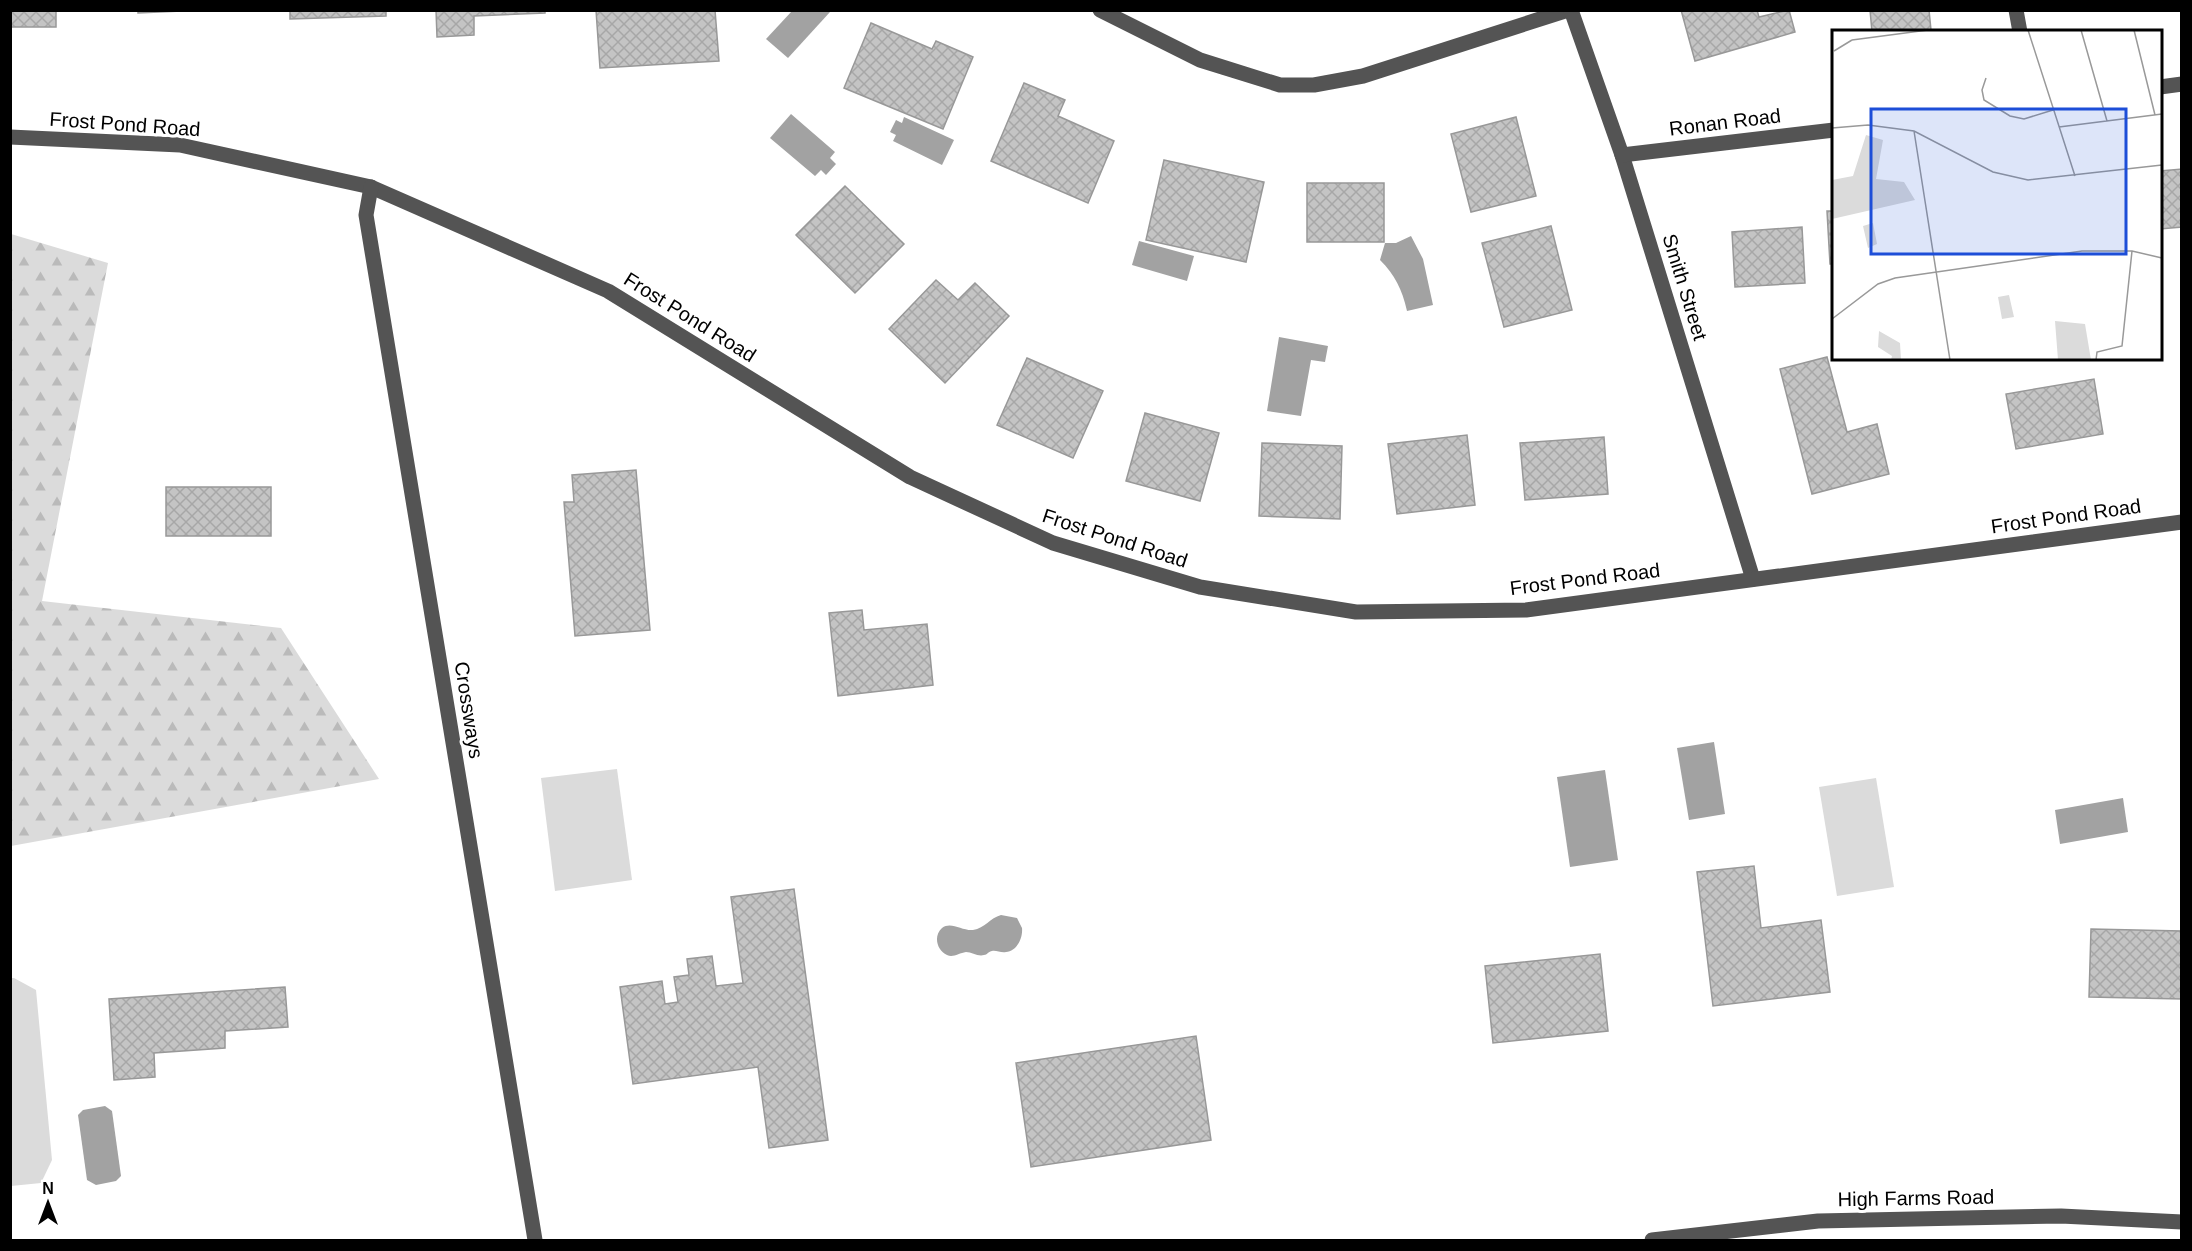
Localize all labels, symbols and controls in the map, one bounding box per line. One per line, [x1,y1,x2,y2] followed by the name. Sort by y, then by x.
[1832,30,2162,360] inset map
[1668,104,1782,140] street label: Ronan Road
[49,108,201,140] street label: Frost Pond Road
[1658,231,1712,343] street label: Smith Street
[620,268,760,366] street label: Frost Pond Road
[1990,495,2142,537] street label: Frost Pond Road
[1040,504,1190,572] street label: Frost Pond Road
[1509,559,1661,599] street label: Frost Pond Road
[450,660,488,760] street label: Crossways
[18,1173,78,1233] north arrow
[42,1180,54,1197] text: N
[1837,1186,1995,1210] street label: High Farms Road

